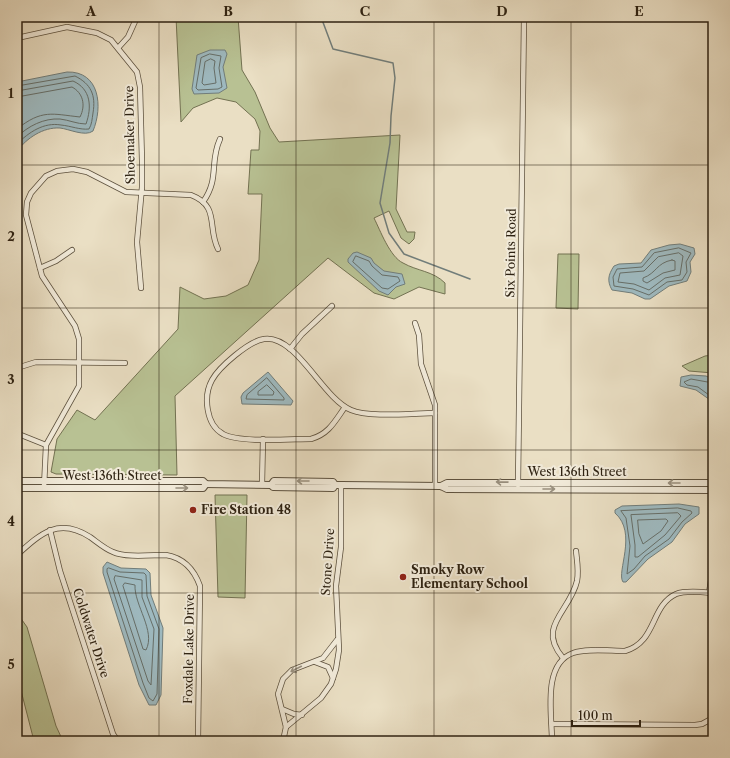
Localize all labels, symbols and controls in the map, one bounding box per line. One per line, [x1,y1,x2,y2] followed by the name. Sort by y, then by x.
[85,3,97,19] text: A
[223,3,233,19] text: B
[360,3,370,19] text: C
[496,3,508,19] text: D
[634,3,644,19] text: E
[8,85,14,101] text: 1
[121,85,138,184] street label: Shoemaker Drive
[502,207,519,298] street label: Six Points Road
[7,228,15,244] text: 2
[7,371,15,387] text: 3
[526,464,627,479] street label: West 136th Street
[61,468,162,483] street label: West 136th Street
[297,477,310,485] one-way arrow
[496,478,509,486] one-way arrow
[668,479,681,487] one-way arrow
[175,484,188,492] one-way arrow
[542,485,555,493] one-way arrow
[201,502,291,517] place label: Fire Station 48
[188,505,198,515] marker: Fire Station 48
[7,513,15,529] text: 4
[318,528,337,596] street label: Stone Drive
[411,562,528,591] place label: Smoky Row Elementary School
[398,572,408,582] marker: Smoky Row Elementary School
[70,586,113,680] street label: Coldwater Drive
[180,594,197,704] street label: Foxdale Lake Drive
[7,656,15,672] text: 5
[290,665,302,673] one-way arrow
[572,702,640,728] scale bar
[578,708,613,723] text: 100 m

